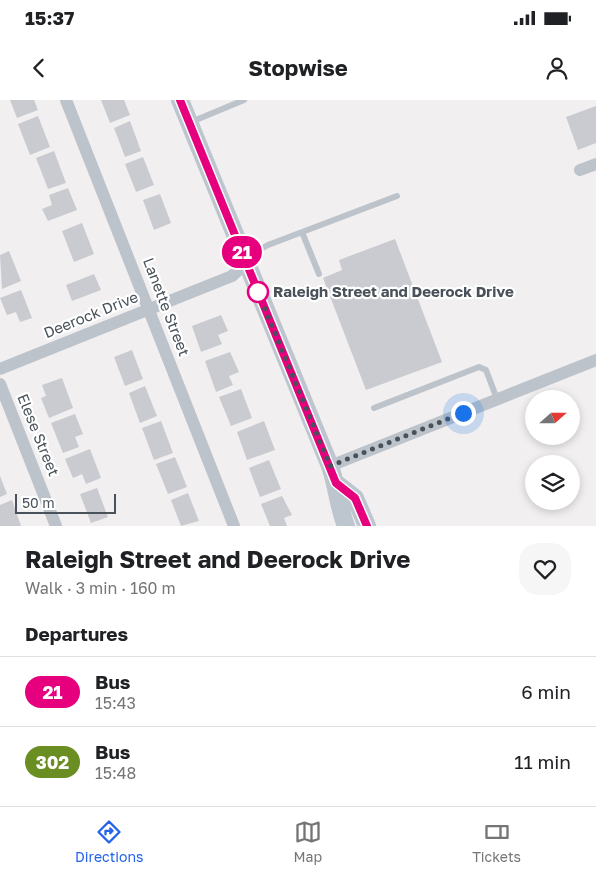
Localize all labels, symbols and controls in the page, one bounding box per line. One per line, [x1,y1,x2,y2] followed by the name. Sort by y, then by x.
[25,6,74,29] text: 15:37
[25,54,53,82] icon: back
[248,54,348,81] text: Stopwise
[543,54,571,82] icon: person
[220,236,264,268] line badge: 21
[232,241,252,263] text: 21
[140,255,194,358] street label: Lanette Street
[247,281,269,303] marker: Raleigh Street and Deerock Drive
[273,282,514,300] place label: Raleigh Street and Deerock Drive
[41,287,141,341] street label: Deerock Drive
[525,390,580,445] north arrow
[525,390,580,510] map controls
[14,391,64,478] street label: Elese Street
[451,401,476,426] your location
[525,455,580,510] button: layers
[15,491,116,514] scale bar
[22,494,55,511] text: 50 m
[519,543,571,595] button: heart
[25,544,410,573] text: Raleigh Street and Deerock Drive
[25,578,176,598] text: Walk · 3 min · 160 m
[25,622,128,645] text: Departures
[95,670,130,693] text: Bus
[521,680,571,703] text: 6 min
[42,681,63,703] text: 21
[95,693,136,713] text: 15:43
[95,740,130,763] text: Bus
[514,750,571,773] text: 11 min
[36,751,69,773] text: 302
[95,763,136,783] text: 15:48
[75,818,143,865] tab: Directions
[294,818,322,865] tab: Map
[472,818,521,865] tab: Tickets

